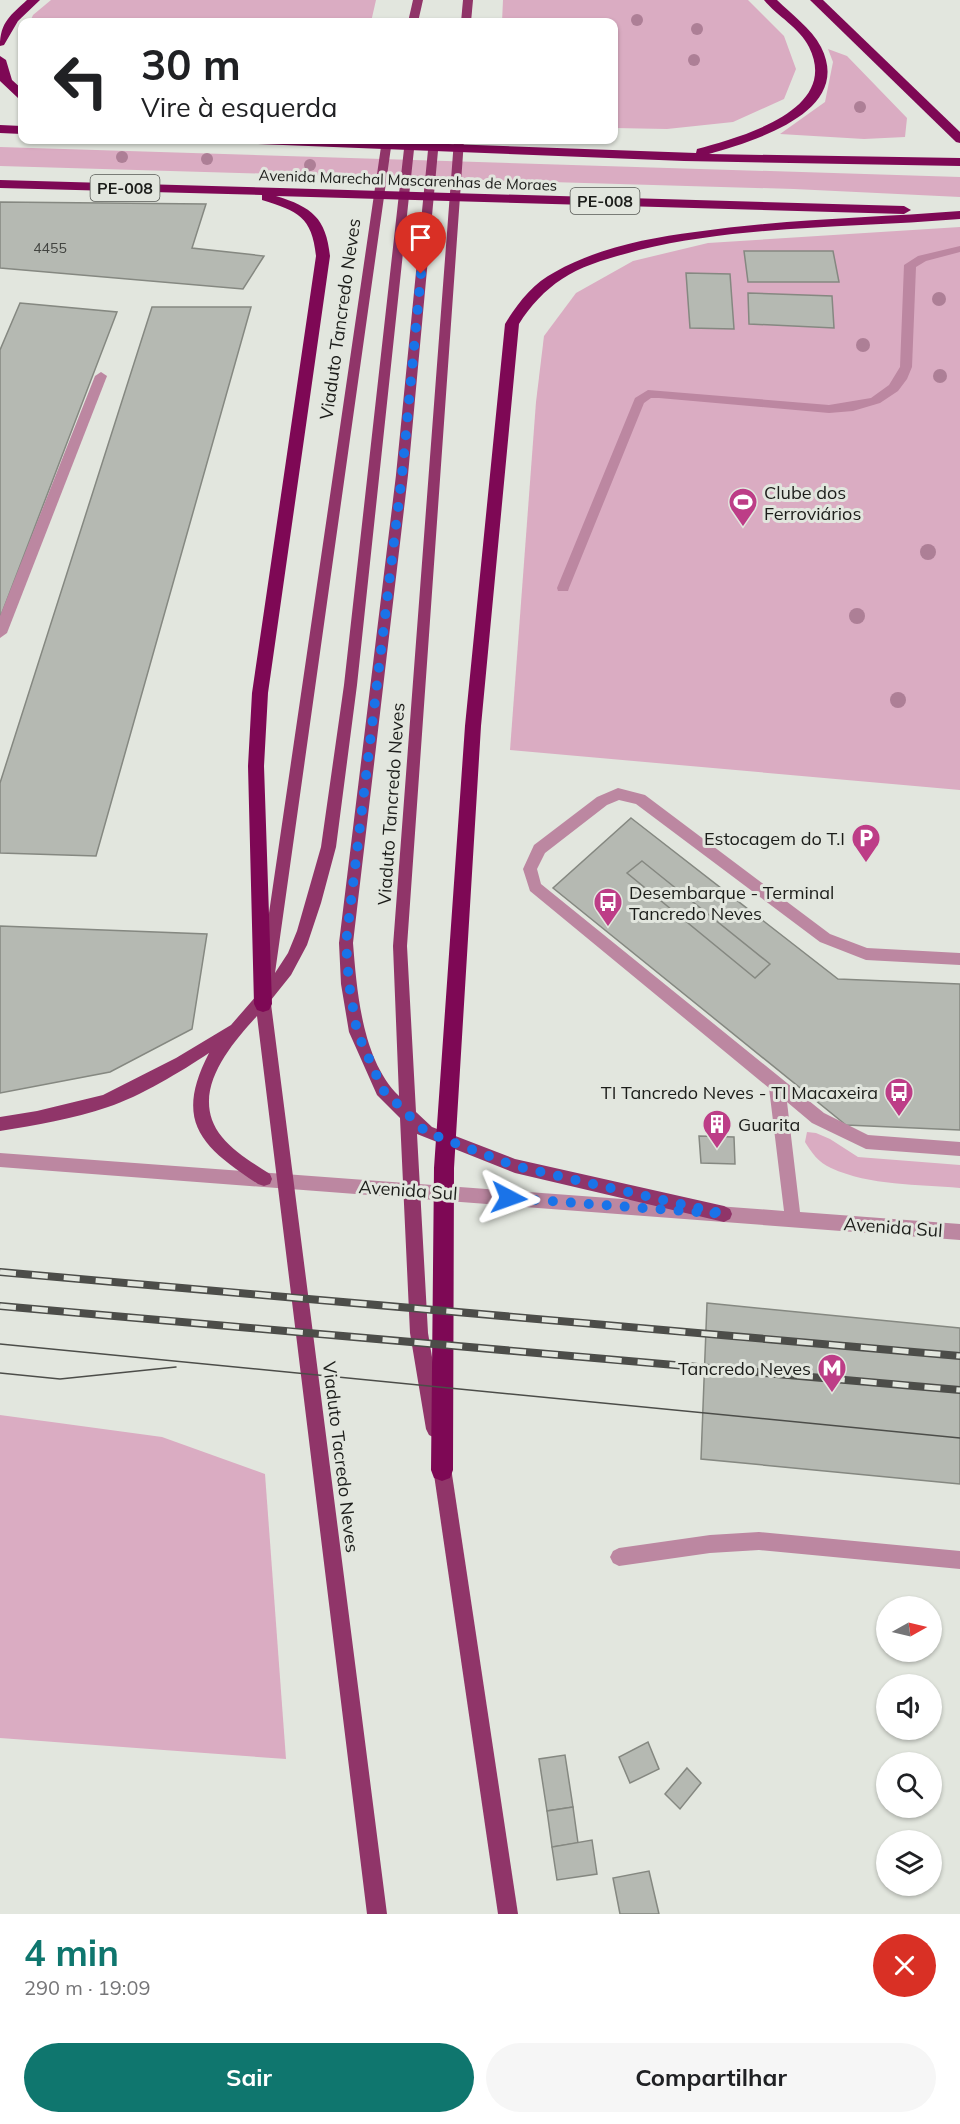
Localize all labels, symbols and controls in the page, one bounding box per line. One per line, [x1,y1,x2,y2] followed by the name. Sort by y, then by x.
[141,38,241,91] text: 30 m
[42,42,120,120] icon: left
[141,90,337,124] text: Vire à esquerda
[258,165,558,195] street label: Avenida Marechal Mascarenhas de Moraes
[90,175,160,201] road number: PE-008
[570,188,640,214] road number: PE-008
[395,212,446,274] pin
[314,217,366,421] street label: Viaduto Tancredo Neves
[404,221,437,254] icon: arrive
[33,239,67,257] house number: 4455
[764,481,861,525] place label: Clube dos Ferroviários
[727,486,759,528] sports icon: Clube dos Ferroviários
[372,702,410,906] street label: Viaduto Tancredo Neves
[850,822,882,864] parking icon: Estocagem do T.I
[704,827,845,850] place label: Estocagem do T.I
[629,881,834,925] place label: Desembarque - Terminal Tancredo Neves
[592,886,624,928] bus stop icon: Desembarque - Terminal Tancredo Neves
[883,1076,915,1118] bus stop icon: TI Tancredo Neves - TI Macaxeira
[601,1081,878,1104] place label: TI Tancredo Neves - TI Macaxeira
[701,1108,733,1150] building icon: Guarita
[738,1113,800,1136] place label: Guarita
[477,1166,541,1230] position arrow
[358,1175,458,1205] street label: Avenida Sul
[843,1212,943,1242] street label: Avenida Sul
[816,1352,848,1394] metro station icon: Tancredo Neves
[678,1357,811,1380] place label: Tancredo Neves
[318,1360,364,1554] street label: Viaduto Tacredo Neves
[876,1596,942,1662] north arrow
[876,1596,942,1896] map controls
[876,1674,942,1740] button: sound
[876,1752,942,1818] button: search
[876,1830,942,1896] button: layers
[24,1930,119,1975] text: 4 min
[873,1934,936,1997] button: close
[24,1975,150,2000] text: 290 m · 19:09
[24,2043,474,2112] button: Sair
[486,2043,936,2112] button: Compartilhar

